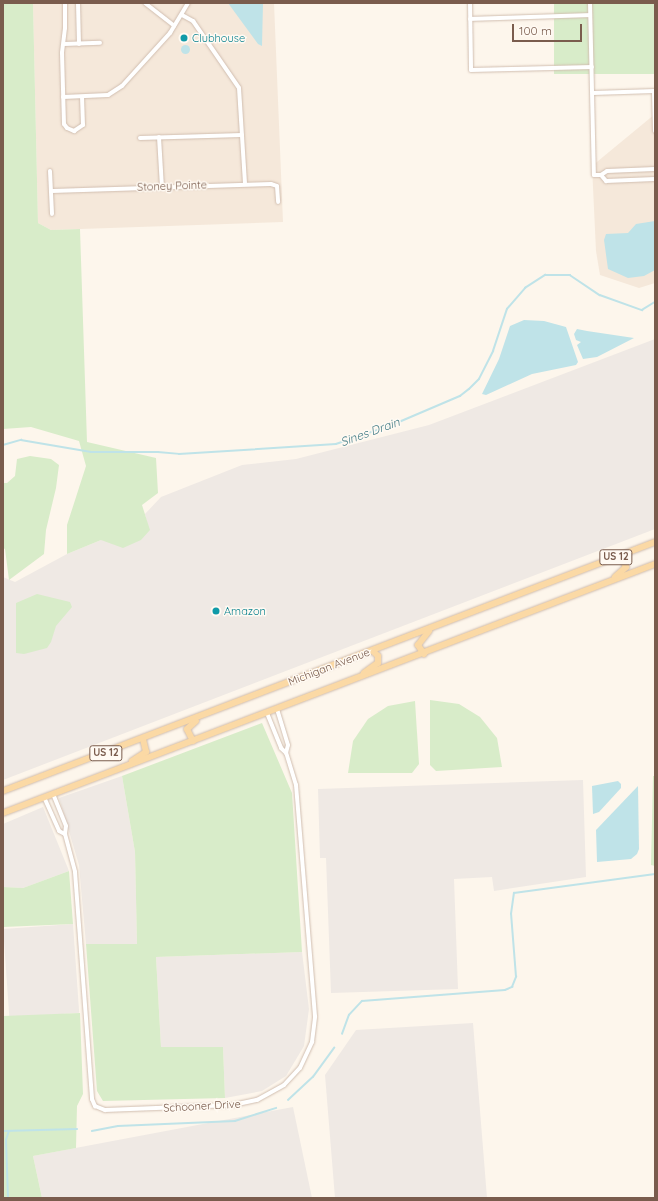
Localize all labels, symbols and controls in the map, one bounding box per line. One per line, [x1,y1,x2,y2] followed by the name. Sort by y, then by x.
[514,16,584,42] scale bar
[519,23,552,38] text: 100 m
[192,31,245,45] place label: Clubhouse
[179,33,189,43] marker: Clubhouse
[137,178,207,194] street label: Stoney Pointe
[338,415,402,449] water label: Sines Drain
[599,549,633,565] road number: US 12
[224,604,266,618] place label: Amazon
[211,606,221,616] marker: Amazon
[286,645,372,689] street label: Michigan Avenue
[89,745,123,761] road number: US 12
[163,1097,241,1115] street label: Schooner Drive

